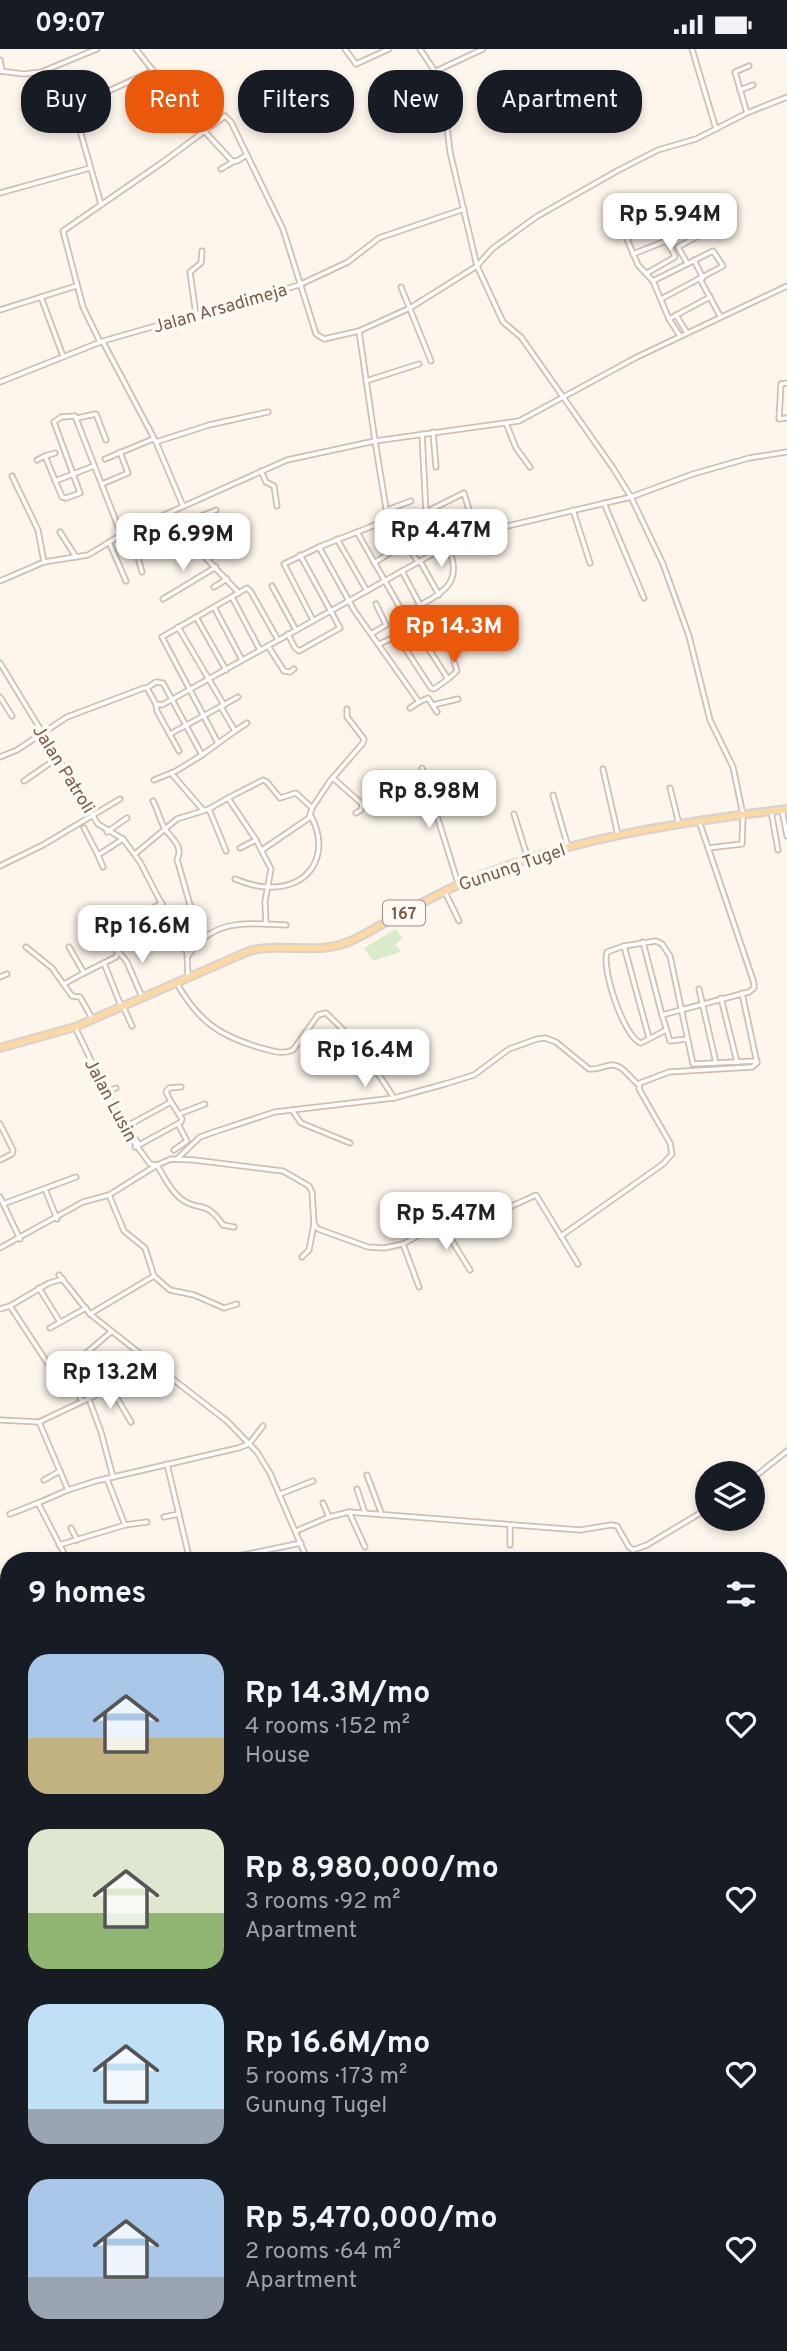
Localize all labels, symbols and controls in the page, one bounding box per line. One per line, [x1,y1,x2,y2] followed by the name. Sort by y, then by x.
[35,8,105,41] text: 09:07
[21,70,111,133] chip: Buy
[125,70,224,133] chip: Rent
[238,70,354,133] chip: Filters
[368,70,463,133] chip: New
[477,70,642,133] chip: Apartment
[598,193,742,253] pin: Rp 5.94M
[619,201,721,230] text: Rp 5.94M
[151,279,290,340] street label: Jalan Arsadimeja
[369,510,513,569] pin: Rp 4.47M
[111,513,255,573] pin: Rp 6.99M
[391,517,491,546] text: Rp 4.47M
[132,521,234,550] text: Rp 6.99M
[382,605,526,665] pin: Rp 14.3M
[406,613,502,642] text: Rp 14.3M
[26,721,99,818] street label: Jalan Patroli
[357,771,501,830] pin: Rp 8.98M
[378,778,480,807] text: Rp 8.98M
[456,839,569,897] street label: Gunung Tugel
[383,901,425,925] road number: 167
[70,905,214,965] pin: Rp 16.6M
[94,913,190,942] text: Rp 16.6M
[293,1030,437,1089] pin: Rp 16.4M
[316,1037,414,1066] text: Rp 16.4M
[78,1055,141,1146] street label: Jalan Lusin
[374,1193,518,1252] pin: Rp 5.47M
[396,1200,496,1229] text: Rp 5.47M
[38,1351,182,1411] pin: Rp 13.2M
[62,1359,158,1388] text: Rp 13.2M
[695,1461,765,1531] map controls
[695,1461,765,1531] button: layers
[722,1575,760,1613] icon: filters
[28,1576,146,1613] text: 9 homes
[245,1676,430,1713] text: Rp 14.3M/mo
[84,1682,168,1766] icon: home
[722,1705,760,1743] icon: heart
[245,1713,410,1742] text: 4 rooms · 152 m²
[245,1742,310,1771] text: House
[245,1851,499,1888] text: Rp 8,980,000/mo
[84,1857,168,1941] icon: home
[722,1880,760,1918] icon: heart
[245,1888,401,1917] text: 3 rooms · 92 m²
[245,1917,357,1946] text: Apartment
[245,2026,430,2063] text: Rp 16.6M/mo
[84,2032,168,2116] icon: home
[722,2055,760,2093] icon: heart
[245,2063,407,2092] text: 5 rooms · 173 m²
[245,2092,387,2121] text: Gunung Tugel
[245,2201,498,2238] text: Rp 5,470,000/mo
[84,2207,168,2291] icon: home
[722,2230,760,2268] icon: heart
[245,2238,401,2267] text: 2 rooms · 64 m²
[245,2267,357,2296] text: Apartment

